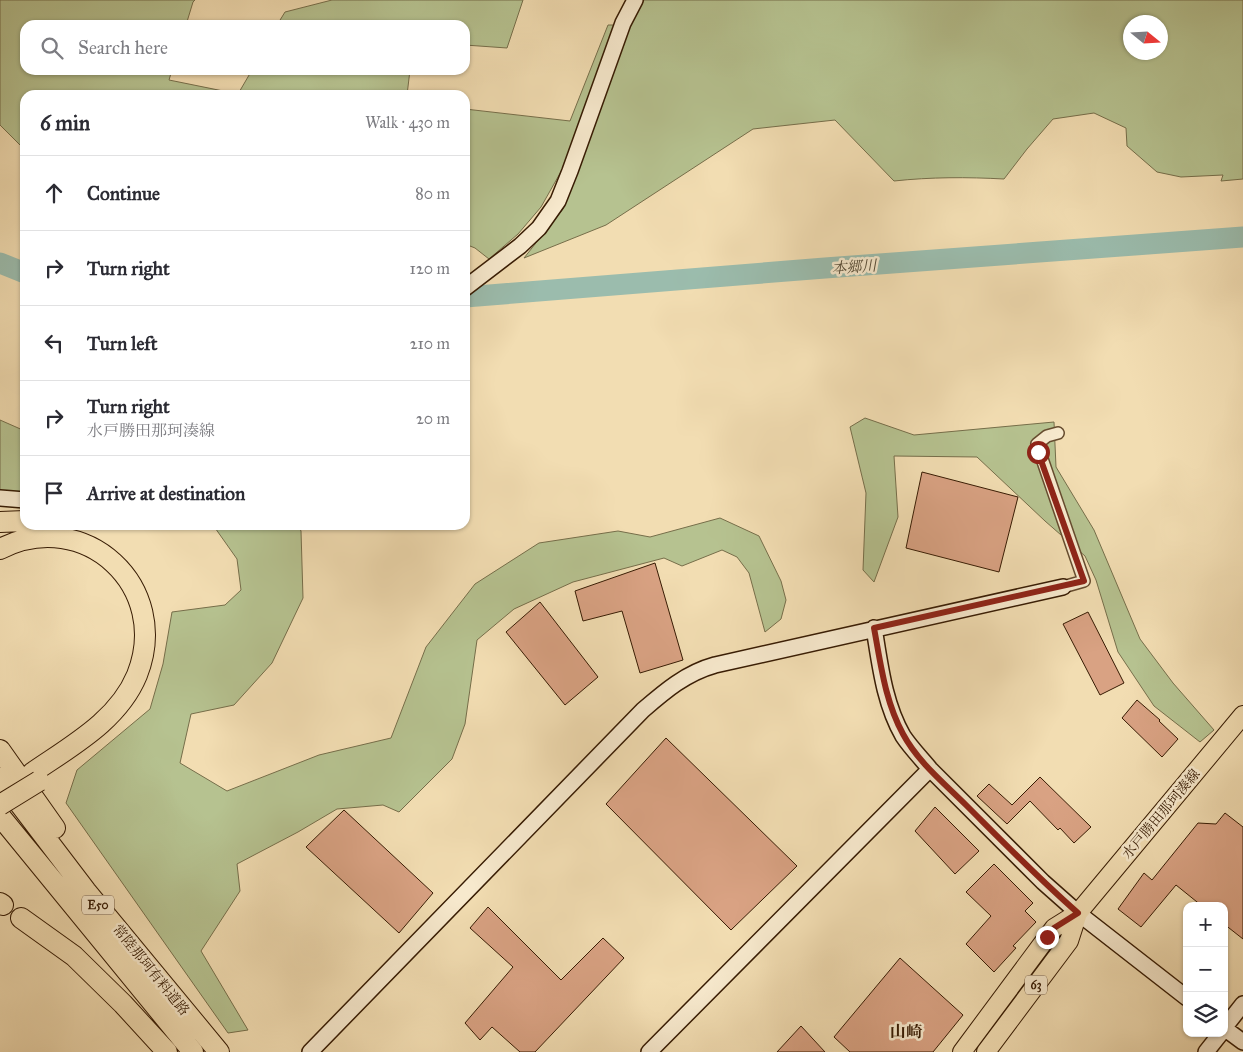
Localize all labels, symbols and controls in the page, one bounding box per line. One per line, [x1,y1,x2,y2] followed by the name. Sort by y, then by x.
[1123,15,1168,60] north arrow
[20,20,470,75] search box
[38,34,66,62] icon: search
[78,36,168,59] text: Search here
[40,110,90,136] text: 6 min
[365,113,450,132] text: Walk · 430 m
[40,179,68,207] icon: ahead
[87,182,160,205] text: Continue
[415,184,450,203] text: 80 m
[40,254,68,282] icon: right
[831,256,879,278] water label: 本郷川
[87,257,170,280] text: Turn right
[410,259,450,278] text: 120 m
[40,329,68,357] icon: left
[87,332,157,355] text: Turn left
[410,334,450,353] text: 210 m
[87,395,170,418] text: Turn right
[40,404,68,432] icon: right
[416,409,450,428] text: 20 m
[87,421,215,440] text: 水戸勝田那珂湊線
[1027,441,1050,464] route start
[40,479,68,507] icon: arrive
[87,482,245,505] text: Arrive at destination
[1118,766,1204,862] street label: 水戸勝田那珂湊線
[82,896,114,914] road number: E50
[1183,902,1228,1037] map controls
[1183,902,1228,947] button: +
[109,921,193,1019] street label: 常陸那珂有料道路
[1036,926,1059,949] route end
[1183,947,1228,992] button: −
[1025,976,1047,994] road number: 63
[1183,992,1228,1037] button: layers
[890,1022,923,1041] district label: 山崎

